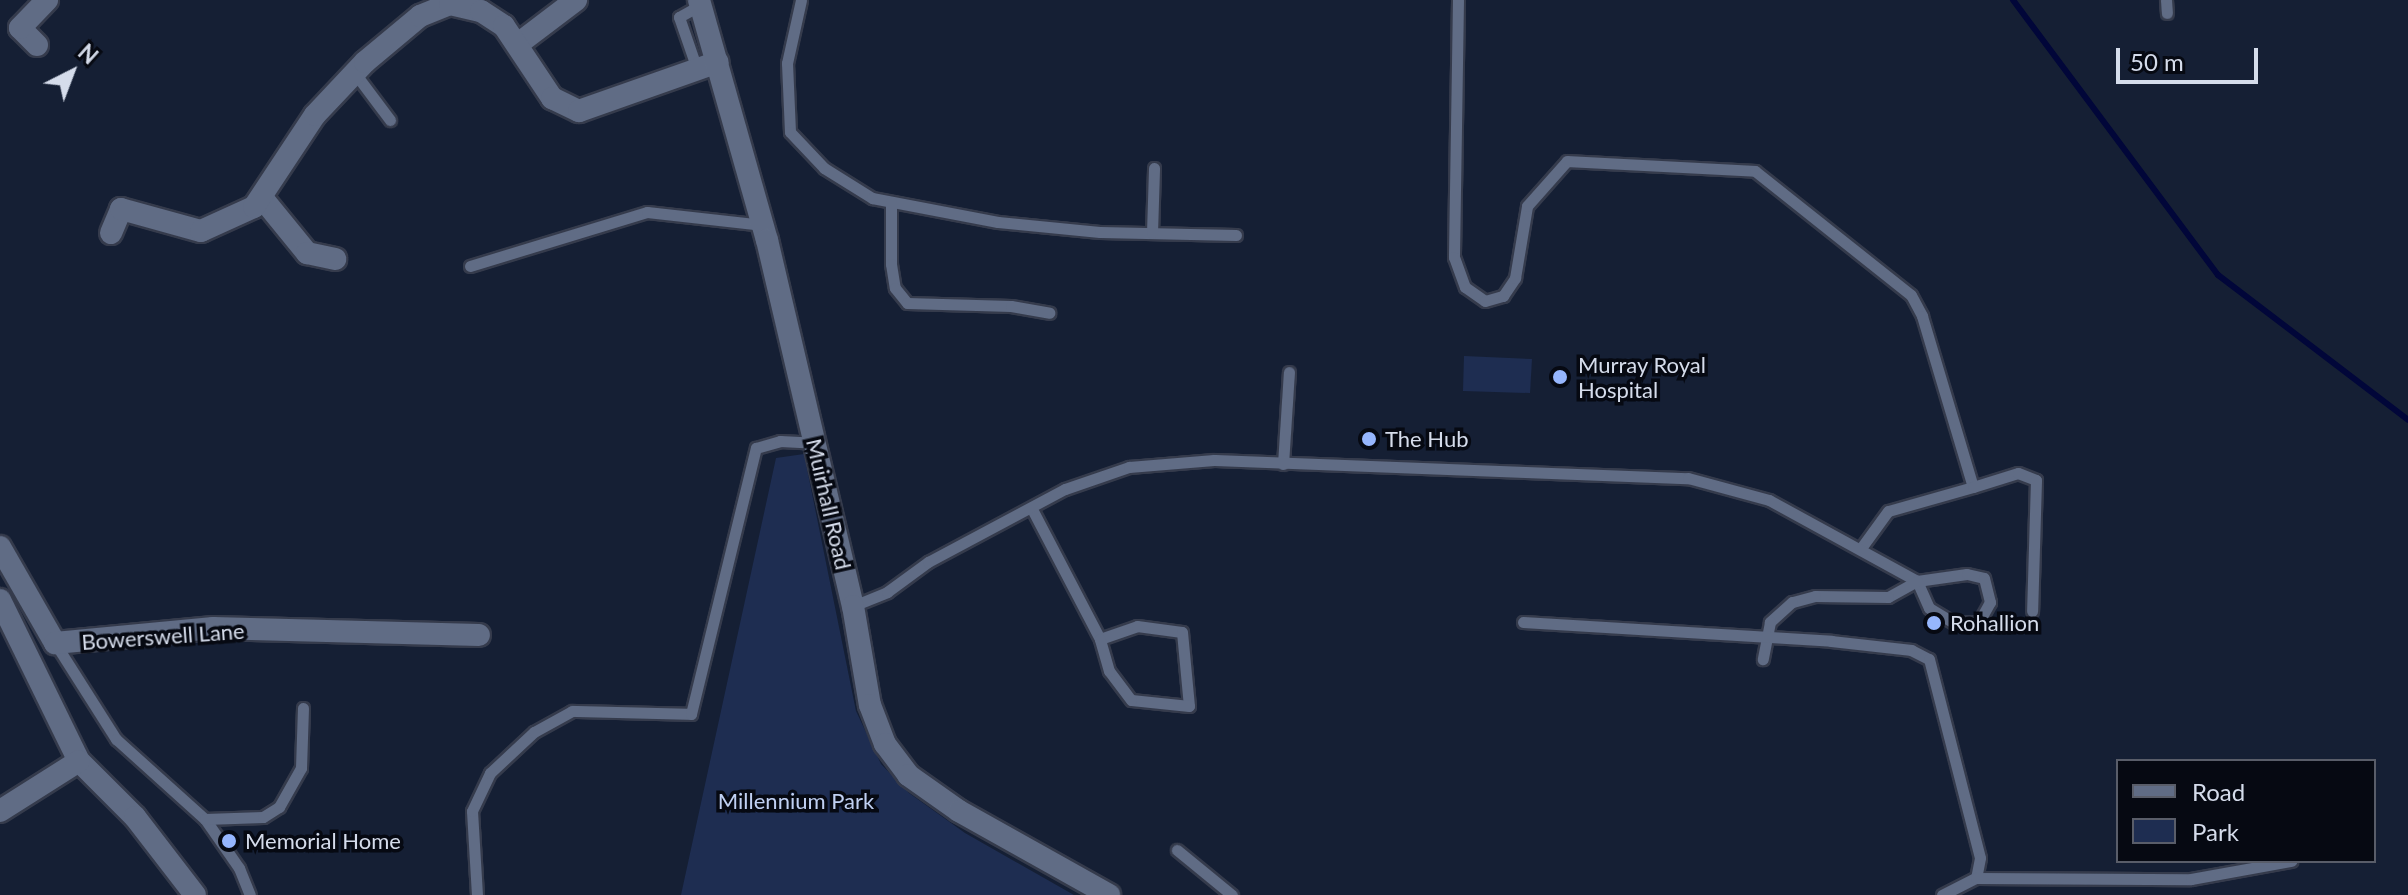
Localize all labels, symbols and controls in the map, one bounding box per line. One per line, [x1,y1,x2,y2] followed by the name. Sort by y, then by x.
[32,32,112,112] north arrow
[2120,32,2262,82] scale bar
[73,38,104,69] text: N
[2130,47,2184,76] text: 50 m
[1578,351,1706,402] place label: Murray Royal Hospital
[1549,366,1571,388] marker: Murray Royal Hospital
[1385,426,1469,452] place label: The Hub
[1360,430,1378,448] marker: The Hub
[801,436,857,572] street label: Muirhall Road
[1950,610,2039,636] place label: Rohallion
[1925,614,1943,632] marker: Rohallion
[81,617,245,655] street label: Bowerswell Lane
[2116,759,2376,863] legend
[2192,777,2245,806] text: Road
[718,788,874,814] park label: Millennium Park
[2192,817,2239,846] text: Park
[245,828,401,854] place label: Memorial Home
[220,832,238,850] marker: Memorial Home

